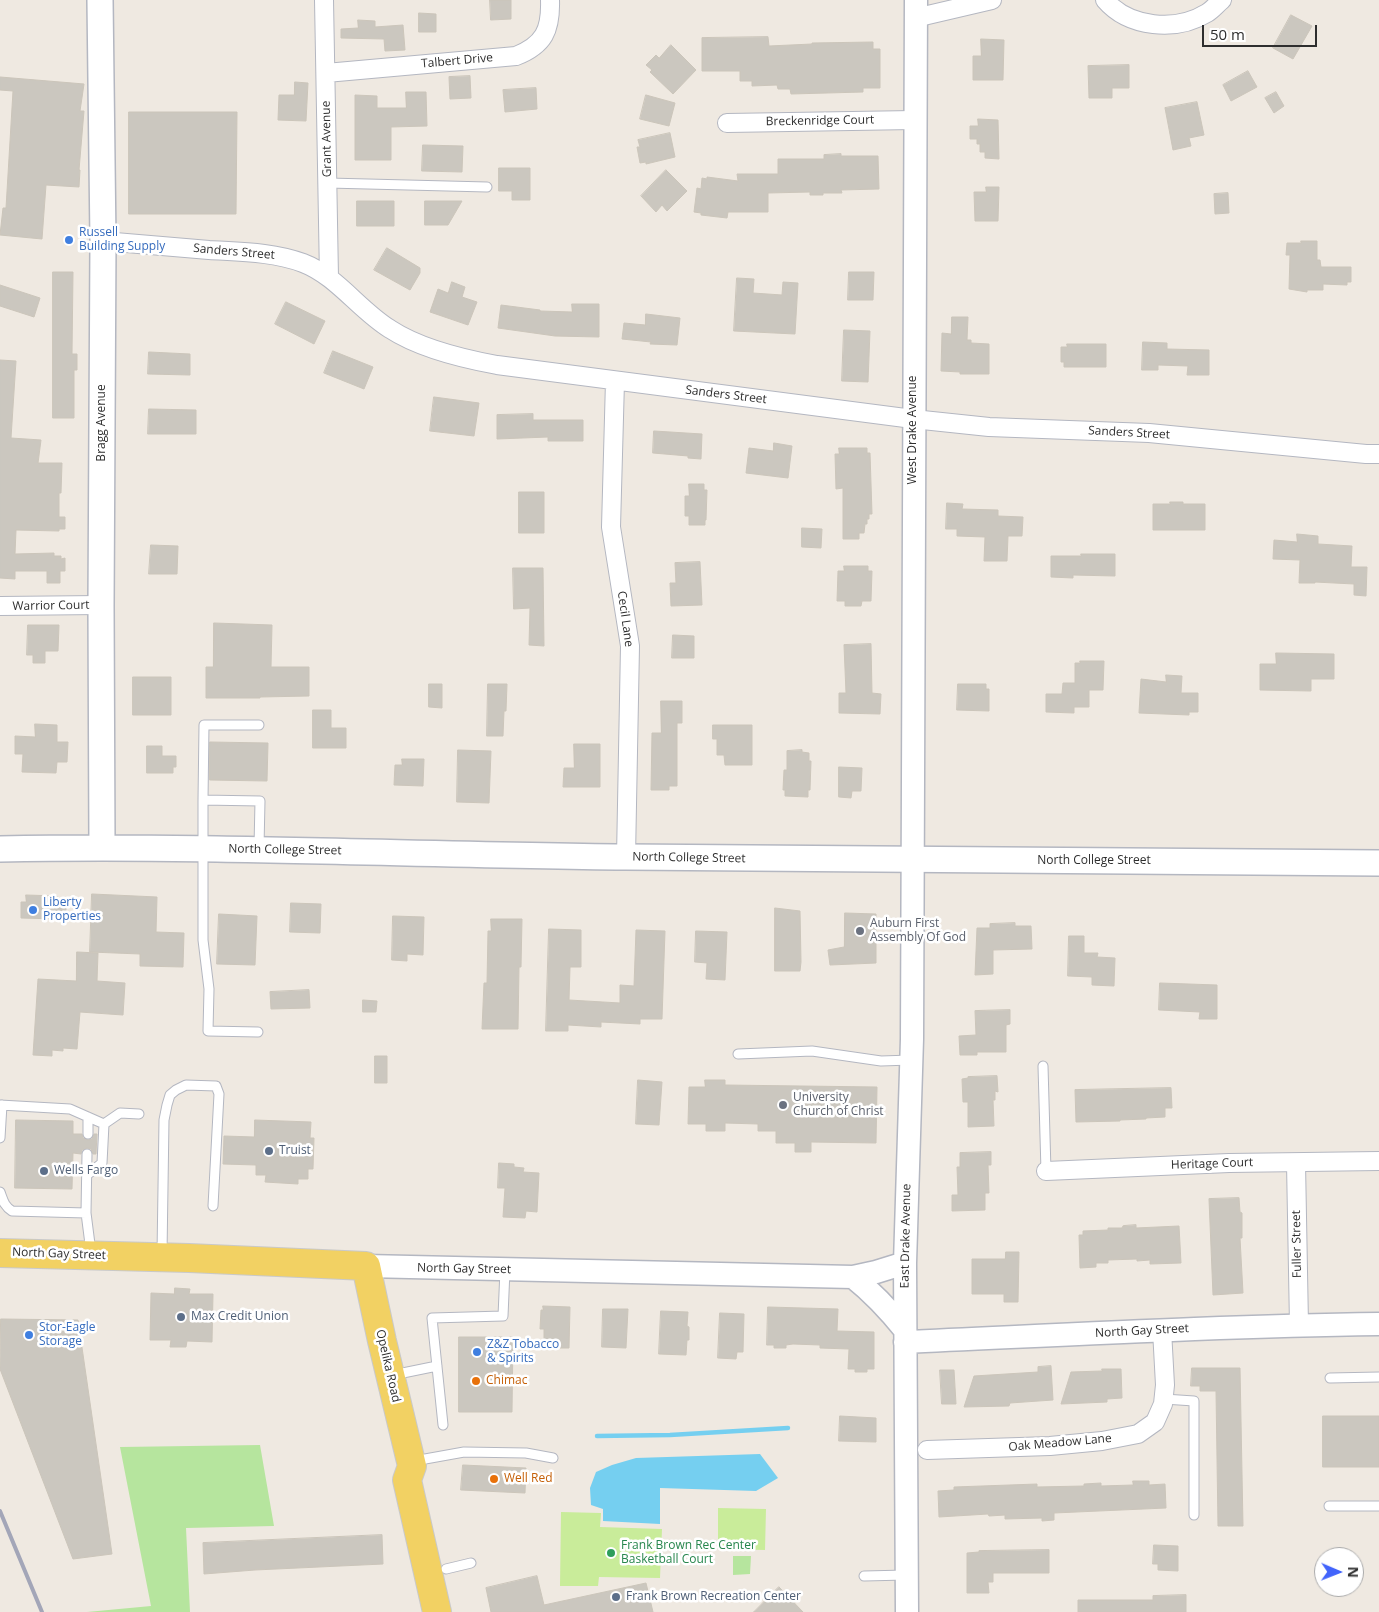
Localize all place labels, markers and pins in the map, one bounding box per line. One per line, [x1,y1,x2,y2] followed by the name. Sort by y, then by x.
[79,226,165,254] place label: Russell Building Supply
[63,234,75,246] marker: Russell Building Supply
[43,896,101,924] place label: Liberty Properties
[27,904,39,916] marker: Liberty Properties
[870,917,966,945] place label: Auburn First Assembly Of God
[854,925,866,937] marker: Auburn First Assembly Of God
[793,1091,884,1119] place label: University Church of Christ
[777,1099,789,1111] marker: University Church of Christ
[279,1144,311,1158] place label: Truist
[263,1145,275,1157] marker: Truist
[54,1164,118,1178] place label: Wells Fargo
[38,1165,50,1177] marker: Wells Fargo
[191,1310,289,1324] place label: Max Credit Union
[175,1311,187,1323] marker: Max Credit Union
[39,1321,95,1349] place label: Stor-Eagle Storage
[23,1329,35,1341] marker: Stor-Eagle Storage
[487,1338,559,1366] place label: Z&Z Tobacco & Spirits
[471,1346,483,1358] marker: Z&Z Tobacco & Spirits
[486,1374,527,1388] place label: Chimac
[470,1375,482,1387] marker: Chimac
[504,1472,552,1486] place label: Well Red
[488,1473,500,1485] marker: Well Red
[621,1539,756,1567] place label: Frank Brown Rec Center Basketball Court
[605,1547,617,1559] marker: Frank Brown Rec Center Basketball Court
[626,1590,801,1604] place label: Frank Brown Recreation Center
[610,1591,622,1603] marker: Frank Brown Recreation Center

